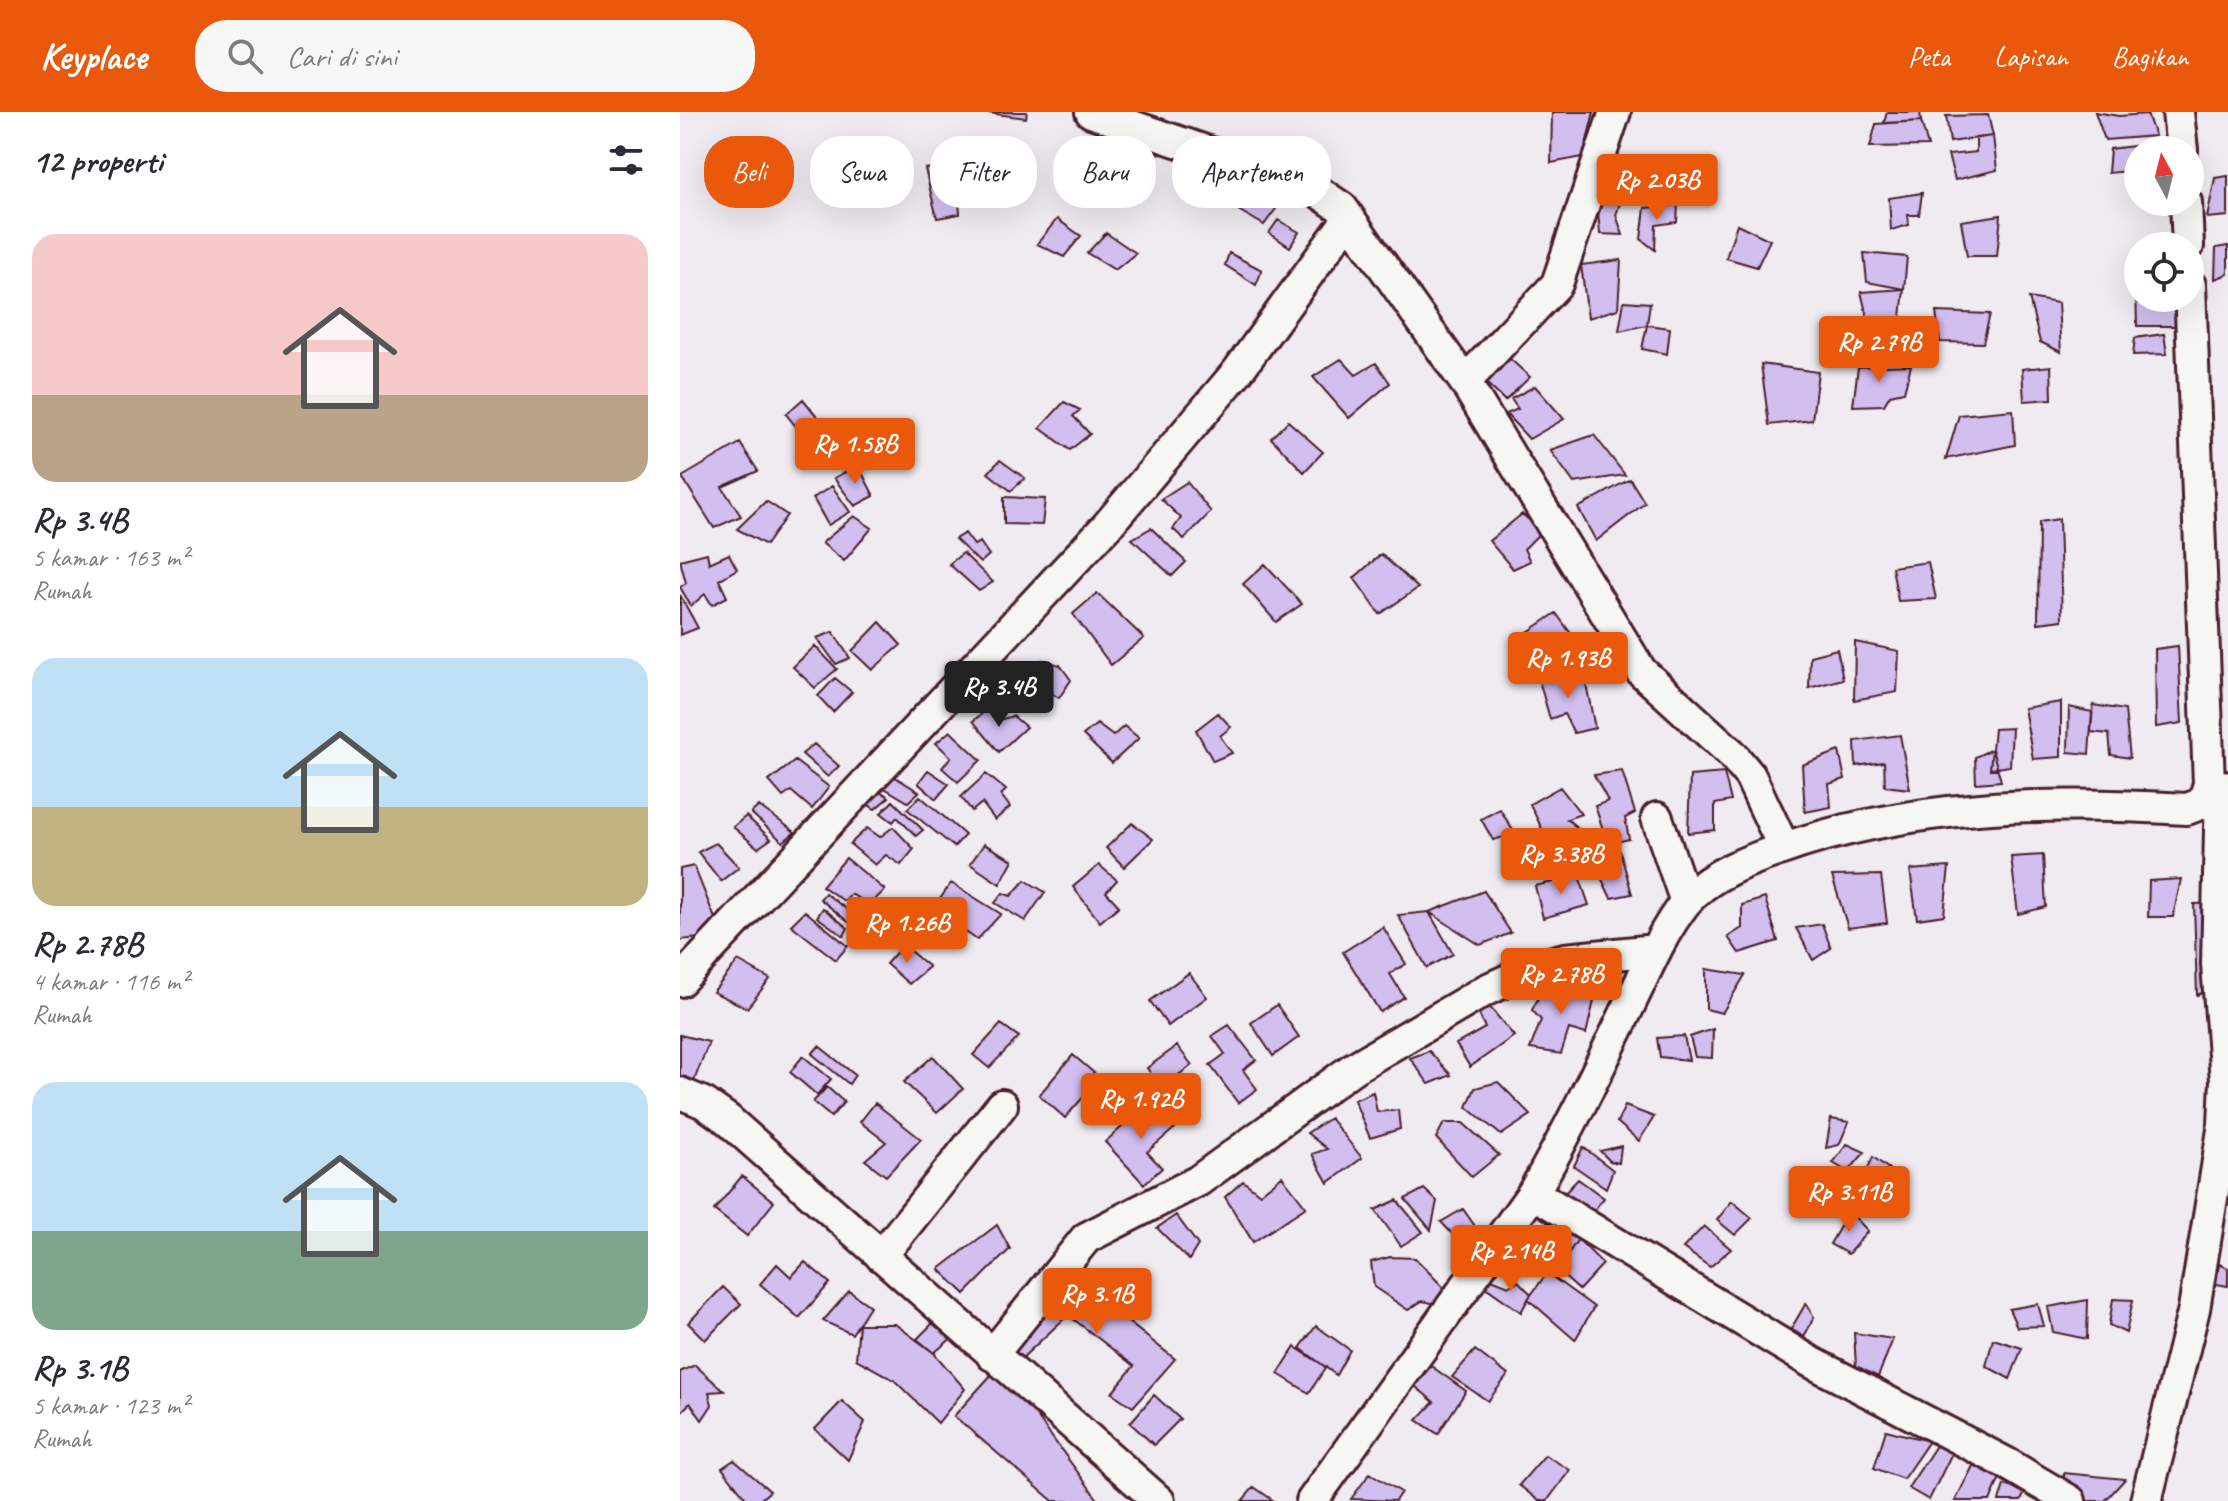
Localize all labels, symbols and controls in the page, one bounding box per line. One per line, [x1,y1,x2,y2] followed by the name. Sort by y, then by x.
[195,20,755,92] search box
[40,33,147,80] text: Keyplace
[223,34,267,78] icon: search
[287,37,397,75] text: Cari di sini
[1908,39,1950,74] text: Peta
[1994,39,2068,74] text: Lapisan
[2112,39,2188,74] text: Bagikan
[704,136,794,208] chip: Beli
[810,136,914,208] chip: Sewa
[930,136,1037,208] chip: Filter
[1053,136,1156,208] chip: Baru
[1172,136,1331,208] chip: Apartemen
[2124,136,2204,216] north arrow
[2124,136,2204,312] map controls
[604,138,648,182] icon: filters
[32,139,163,182] text: 12 properti
[1574,154,1740,222] pin: Rp 2.03B
[1615,163,1699,196] text: Rp 2.03B
[2124,232,2204,312] button: locate
[268,286,412,430] icon: home
[1796,316,1962,384] pin: Rp 2.79B
[1837,325,1921,358] text: Rp 2.79B
[772,418,938,486] pin: Rp 1.58B
[813,427,897,460] text: Rp 1.58B
[32,498,127,541] text: Rp 3.4B
[32,541,188,574] text: 5 kamar · 163 m²
[32,574,92,607] text: Rumah
[1485,632,1651,700] pin: Rp 1.93B
[1526,641,1610,674] text: Rp 1.93B
[925,661,1073,729] pin: Rp 3.4B
[963,670,1035,703] text: Rp 3.4B
[268,710,412,854] icon: home
[1478,828,1644,896] pin: Rp 3.38B
[1519,837,1603,870] text: Rp 3.38B
[824,897,990,965] pin: Rp 1.26B
[864,906,950,939] text: Rp 1.26B
[32,922,143,965] text: Rp 2.78B
[1478,948,1644,1016] pin: Rp 2.78B
[1519,957,1603,990] text: Rp 2.78B
[32,965,188,998] text: 4 kamar · 116 m²
[32,998,92,1031] text: Rumah
[1058,1073,1224,1141] pin: Rp 1.92B
[1099,1082,1183,1115] text: Rp 1.92B
[268,1134,412,1278] icon: home
[1766,1166,1932,1234] pin: Rp 3.11B
[1807,1175,1891,1208] text: Rp 3.11B
[1428,1225,1594,1293] pin: Rp 2.14B
[1469,1234,1553,1267] text: Rp 2.14B
[1023,1268,1171,1336] pin: Rp 3.1B
[1061,1277,1133,1310] text: Rp 3.1B
[32,1346,127,1389] text: Rp 3.1B
[32,1389,188,1422] text: 5 kamar · 123 m²
[32,1422,92,1455] text: Rumah

